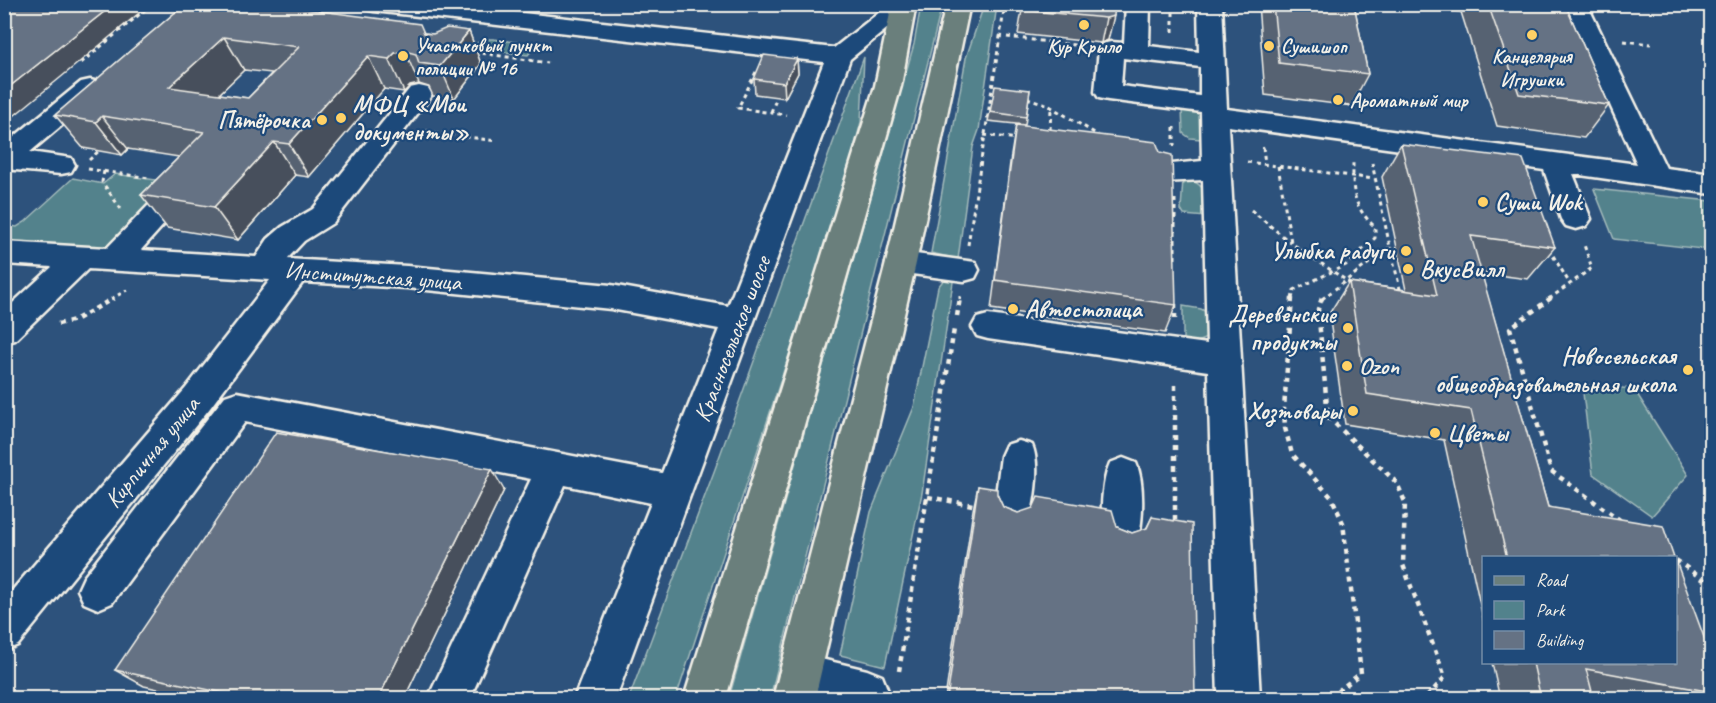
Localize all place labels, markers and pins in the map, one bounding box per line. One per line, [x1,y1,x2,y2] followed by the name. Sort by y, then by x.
[1077,18,1091,32] marker: Кур Крыло
[1525,28,1539,42] marker: Канцелярия Игрушки
[415,33,553,81] place label: Участковый пункт полиции № 16
[1047,34,1123,59] place label: Кур Крыло
[1281,34,1348,59] place label: Сушишоп
[1262,39,1276,53] marker: Сушишоп
[1492,44,1574,92] place label: Канцелярия Игрушки
[396,49,410,63] marker: Участковый пункт полиции № 16
[1350,88,1470,113] place label: Ароматный мир
[353,89,469,147] place label: МФЦ «Мои документы»
[1331,93,1345,107] marker: Ароматный мир
[218,105,311,135] place label: Пятёрочка
[334,111,348,125] marker: МФЦ «Мои документы»
[315,113,329,127] marker: Пятёрочка
[1495,187,1583,217] place label: Суши Wok
[1476,195,1490,209] marker: Суши Wok
[1270,236,1396,266] place label: Улыбка радуги
[1399,244,1413,258] marker: Улыбка радуги
[1420,254,1505,284] place label: ВкусВилл
[1401,262,1415,276] marker: ВкусВилл
[1025,294,1144,324] place label: Автостолица
[1229,299,1338,357] place label: Деревенские продукты
[1006,302,1020,316] marker: Автостолица
[1341,321,1355,335] marker: Деревенские продукты
[1435,341,1678,400] place label: Новосельская общеобразовательная школа
[1359,351,1400,381] place label: Ozon
[1340,359,1354,373] marker: Ozon
[1681,363,1695,377] marker: Новосельская общеобразовательная школа
[1247,396,1343,427] place label: Хозтовары
[1346,404,1360,418] marker: Хозтовары
[1447,418,1510,448] place label: Цветы
[1428,426,1442,440] marker: Цветы

